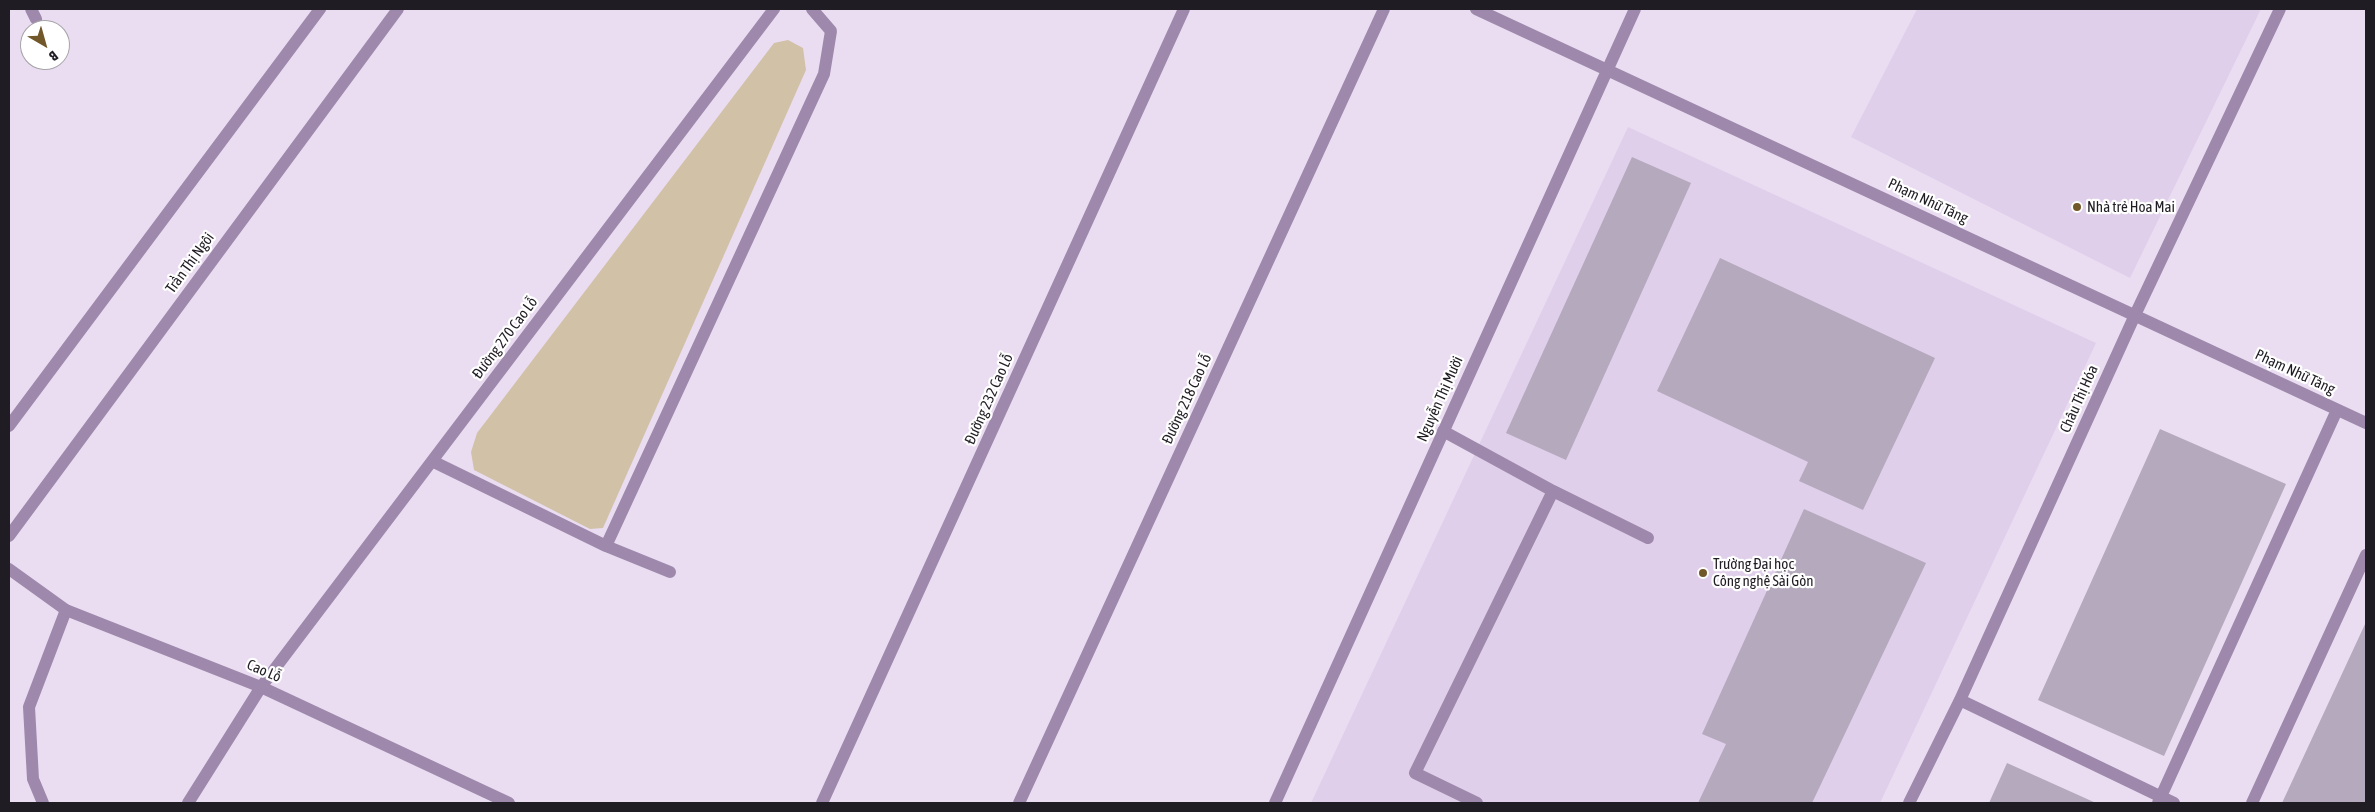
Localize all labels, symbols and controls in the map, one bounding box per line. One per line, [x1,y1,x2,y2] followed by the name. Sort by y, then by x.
[20,20,70,70] north arrow
[46,48,61,64] text: B
[1885,175,1971,227] street label: Phạm Nhữ Tăng
[2087,198,2175,216] place label: Nhà trẻ Hoa Mai
[2071,201,2083,213] marker: Nhà trẻ Hoa Mai
[162,229,218,297] street label: Trần Thị Ngôi
[469,294,541,382] street label: Đường 270 Cao Lỗ
[2252,346,2338,398] street label: Phạm Nhữ Tăng
[961,351,1017,447] street label: Đường 232 Cao Lỗ
[1158,351,1216,447] street label: Đường 218 Cao Lỗ
[1413,354,1467,444] street label: Nguyễn Thị Mười
[2056,362,2102,436] street label: Châu Thị Hóa
[1713,555,1813,590] place label: Trường Đại học Công nghệ Sài Gòn
[1697,567,1709,579] marker: Trường Đại học Công nghệ Sài Gòn
[244,656,284,686] street label: Cao Lỗ

